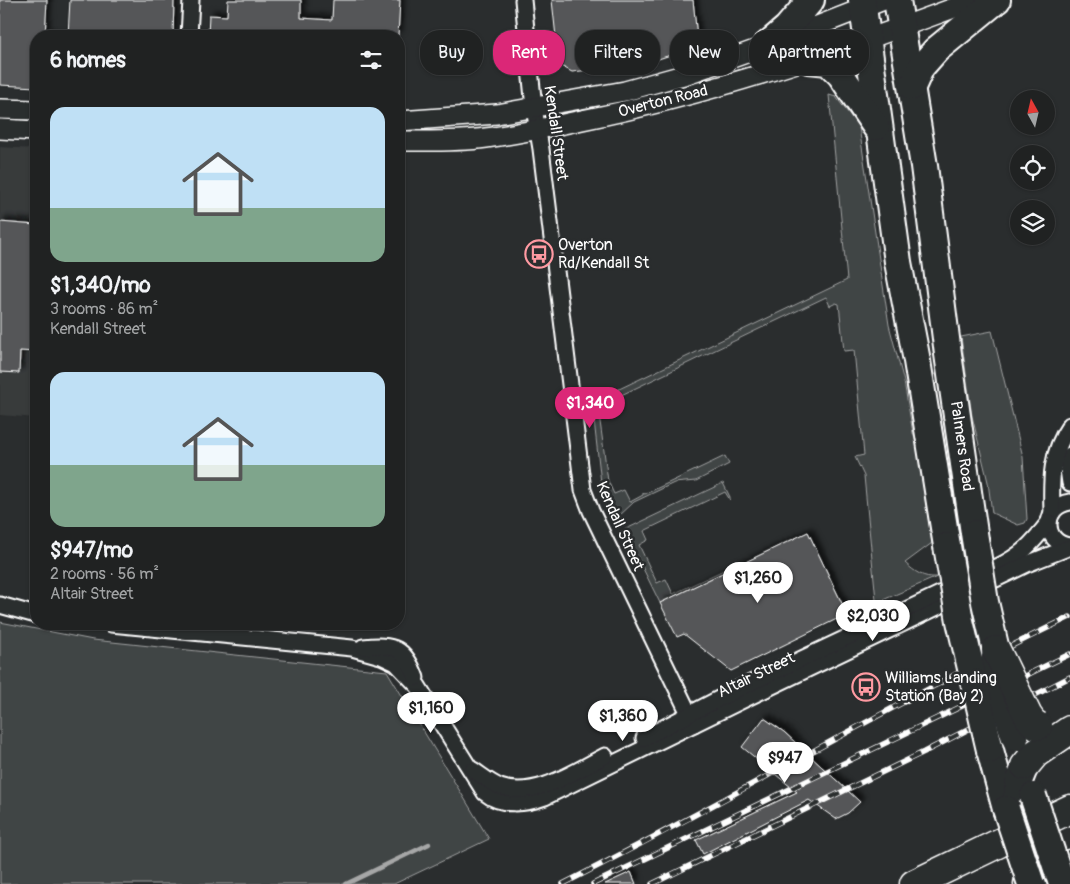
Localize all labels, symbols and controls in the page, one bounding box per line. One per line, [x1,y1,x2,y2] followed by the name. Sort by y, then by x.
[420,30,483,75] chip: Buy
[493,30,565,75] chip: Rent
[575,30,660,75] chip: Filters
[670,30,739,75] chip: New
[749,30,869,75] chip: Apartment
[357,46,385,74] icon: filters
[50,47,126,74] text: 6 homes
[616,80,710,122] street label: Overton Road
[539,84,573,182] street label: Kendall Street
[1010,90,1055,135] north arrow
[1010,90,1055,245] map controls
[173,139,263,229] icon: home
[1010,145,1055,190] button: locate
[1010,200,1055,245] button: layers
[558,235,650,273] place label: Overton Rd/Kendall St
[524,239,554,269] bus stop icon: Overton Rd/Kendall St
[50,272,151,299] text: $1,340/mo
[50,299,158,319] text: 3 rooms · 86 m²
[50,319,146,339] text: Kendall Street
[549,386,631,429] pin: $1,340
[566,393,614,413] text: $1,340
[946,400,978,492] street label: Palmers Road
[173,404,263,494] icon: home
[591,478,649,574] street label: Kendall Street
[50,537,133,564] text: $947/mo
[717,562,799,604] pin: $1,260
[50,564,159,584] text: 2 rooms · 56 m²
[734,568,782,588] text: $1,260
[50,584,134,604] text: Altair Street
[832,600,914,642] pin: $2,030
[847,606,899,626] text: $2,030
[714,647,798,702] street label: Altair Street
[885,668,997,706] place label: Williams Landing Station (Bay 2)
[851,672,881,702] bus stop icon: Williams Landing Station (Bay 2)
[390,692,472,734] pin: $1,160
[408,698,454,718] text: $1,160
[582,700,664,742] pin: $1,360
[599,706,647,726] text: $1,360
[755,742,815,784] pin: $947
[768,748,802,768] text: $947

